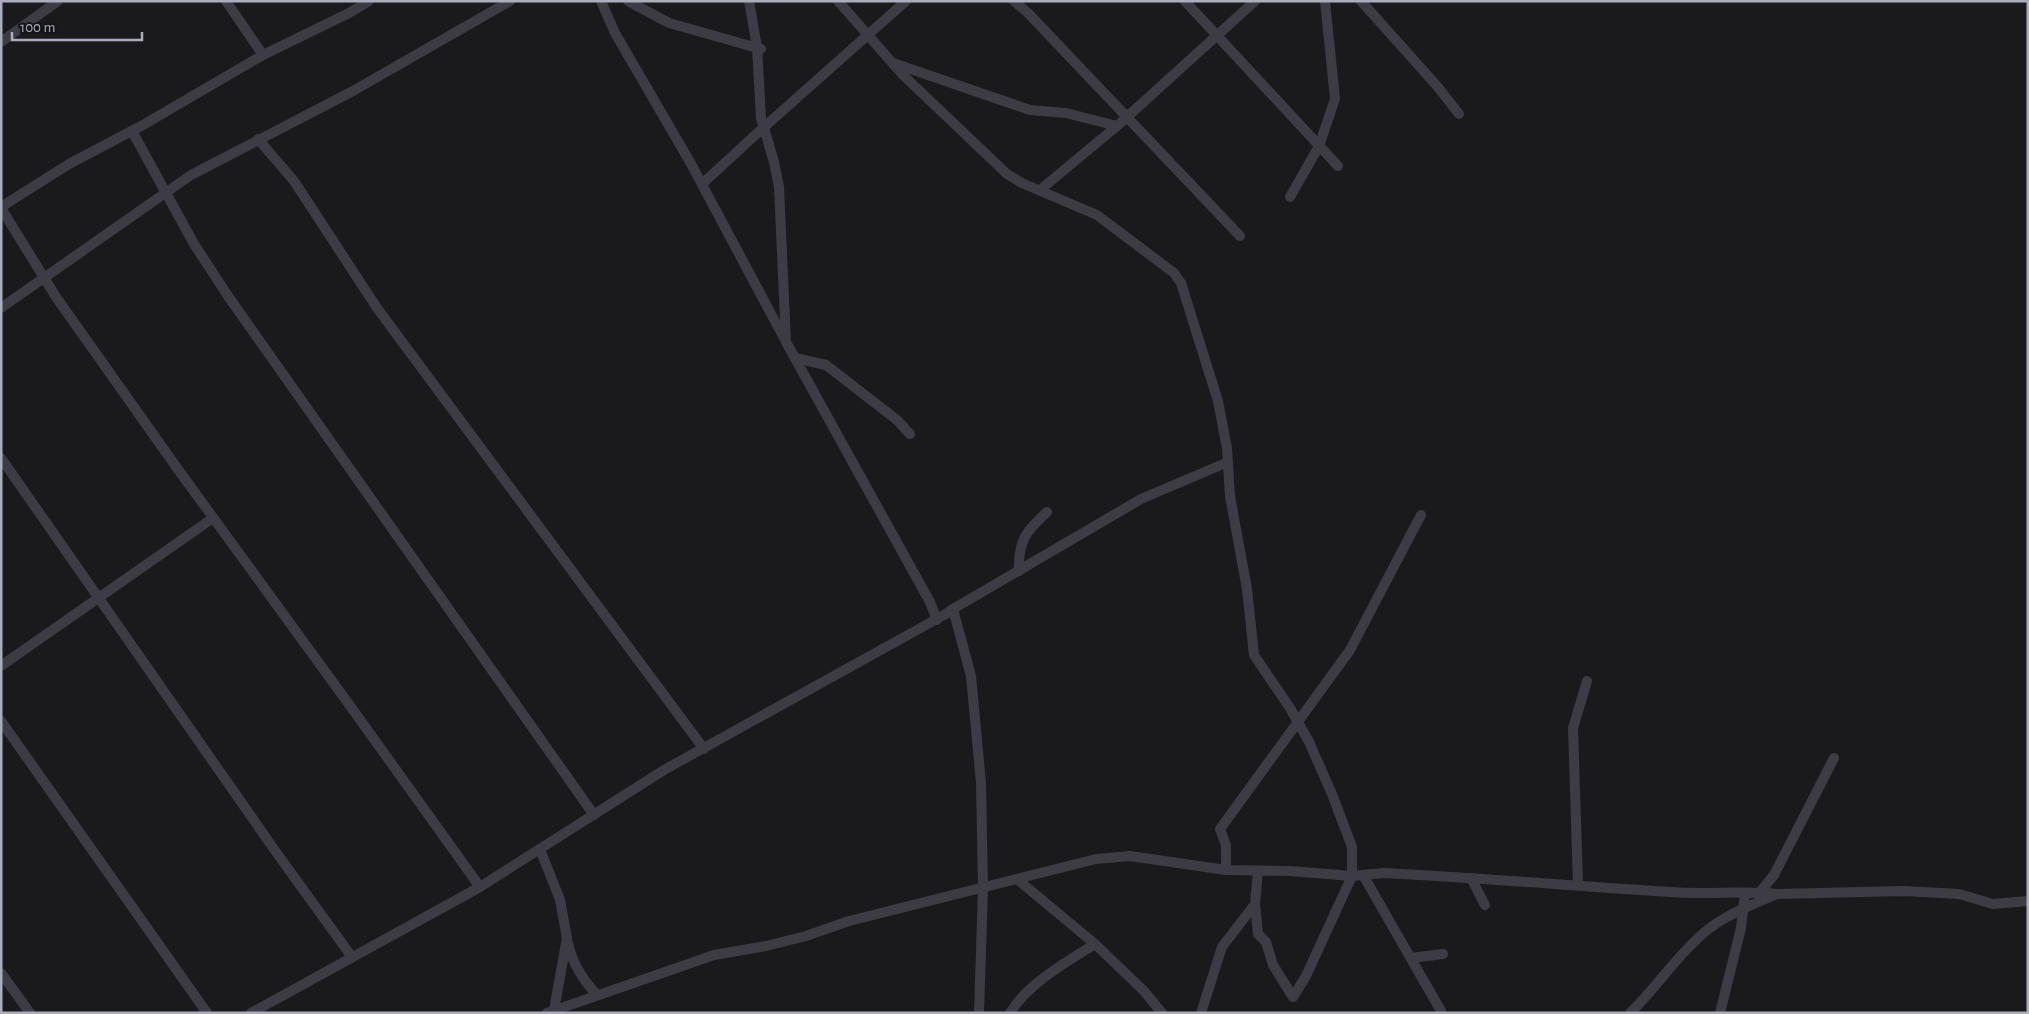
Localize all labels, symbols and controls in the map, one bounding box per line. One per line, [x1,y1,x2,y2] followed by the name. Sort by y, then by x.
[12,10,142,42] scale bar
[20,20,55,35] text: 100 m

